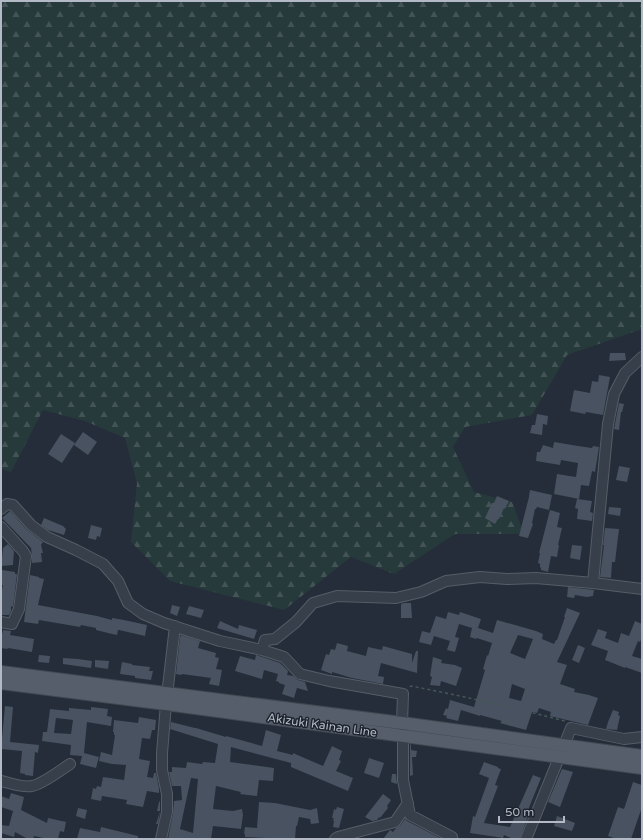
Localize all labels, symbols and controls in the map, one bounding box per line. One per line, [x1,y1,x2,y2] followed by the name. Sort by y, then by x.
[266,710,378,740] street label: Akizuki Kainan Line
[499,798,564,824] scale bar
[505,805,534,819] text: 50 m

